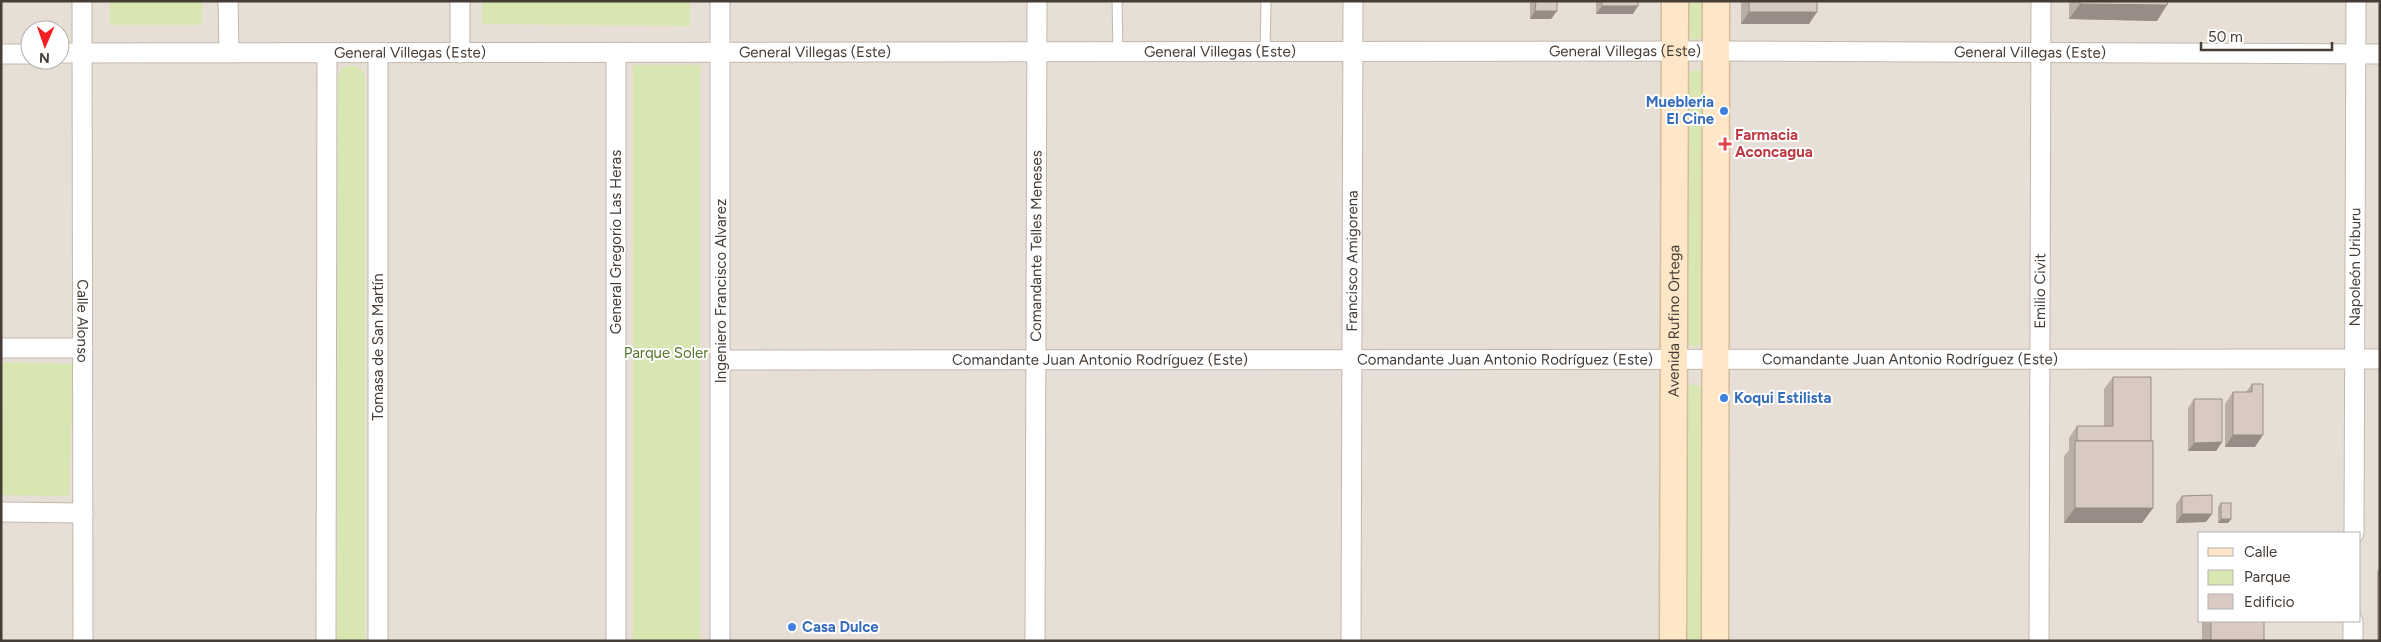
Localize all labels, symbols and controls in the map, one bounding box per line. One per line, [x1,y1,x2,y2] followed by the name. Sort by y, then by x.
[20,20,70,70] north arrow
[2201,20,2332,52] scale bar
[2208,28,2243,46] text: 50 m
[1549,42,1701,60] street label: General Villegas (Este)
[334,43,486,62] street label: General Villegas (Este)
[739,43,891,61] street label: General Villegas (Este)
[1144,43,1296,61] street label: General Villegas (Este)
[1954,43,2106,62] street label: General Villegas (Este)
[39,49,50,66] text: N
[1646,93,1715,128] place label: Muebleria El Cine
[1718,105,1730,117] marker: Muebleria El Cine
[1735,126,1813,161] place label: Farmacia Aconcagua
[1719,138,1731,150] marker: Farmacia Aconcagua
[607,150,625,334] street label: General Gregorio Las Heras
[1027,150,1046,342] street label: Comandante Telles Meneses
[1343,190,1361,332] street label: Francisco Amigorena
[712,199,730,383] street label: Ingeniero Francisco Alvarez
[2346,207,2364,327] street label: Napoleón Uriburu
[1665,245,1683,397] street label: Avenida Rufino Ortega
[2031,253,2049,329] street label: Emilio Civit
[369,273,387,421] street label: Tomasa de San Martín
[73,279,92,363] street label: Calle Alonso
[624,344,708,362] park label: Parque Soler
[1357,350,1653,369] street label: Comandante Juan Antonio Rodríguez (Este)
[1762,350,2058,368] street label: Comandante Juan Antonio Rodríguez (Este)
[952,351,1248,369] street label: Comandante Juan Antonio Rodríguez (Este)
[1734,389,1831,407] place label: Koqui Estilista
[1718,392,1730,404] marker: Koqui Estilista
[2198,532,2361,622] legend
[2244,543,2277,561] text: Calle
[2244,568,2291,586] text: Parque
[2244,593,2295,611] text: Edificio
[802,618,879,636] place label: Casa Dulce
[786,621,798,633] marker: Casa Dulce

